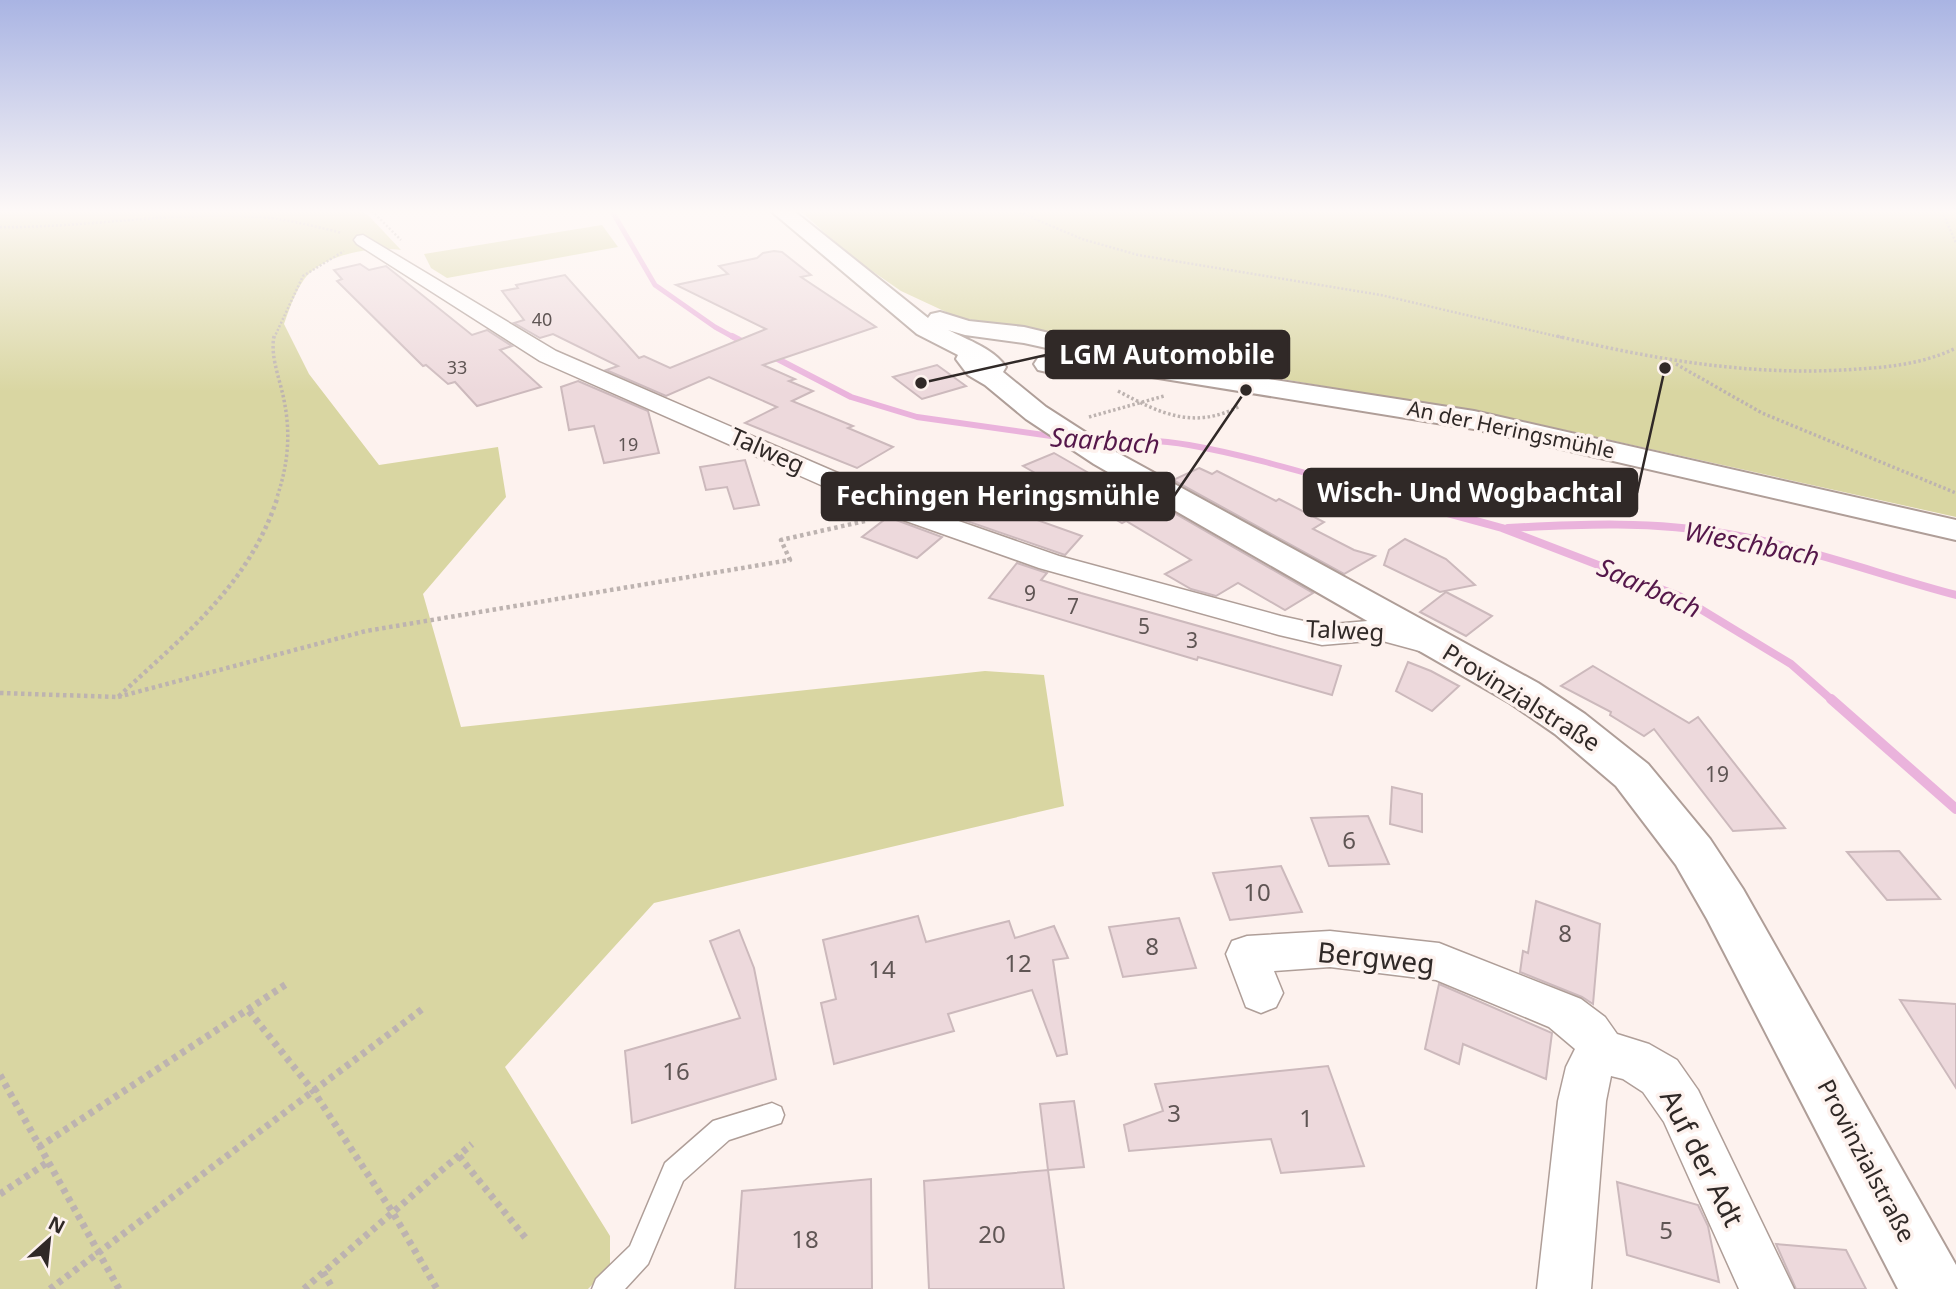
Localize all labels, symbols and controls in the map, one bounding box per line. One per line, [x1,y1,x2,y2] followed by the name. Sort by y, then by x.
[532,307,552,331] house number: 40
[1046,331,1289,378] callout: LGM Automobile
[1059,336,1275,372] text: LGM Automobile
[447,355,467,379] house number: 33
[1405,393,1617,465] street label: An der Heringsmühle
[1049,418,1161,462] water label: Saarbach
[725,419,810,481] street label: Talweg
[618,432,638,456] house number: 19
[1304,469,1637,516] callout: Wisch- Und Wogbachtal
[822,473,1174,520] callout: Fechingen Heringsmühle
[1317,474,1623,510] text: Wisch- Und Wogbachtal
[836,477,1160,513] text: Fechingen Heringsmühle
[1682,512,1823,574] water label: Wieschbach
[1592,548,1707,626] water label: Saarbach
[1024,579,1036,607] house number: 9
[1067,592,1079,620] house number: 7
[1305,611,1385,648] street label: Talweg
[1138,612,1150,640] house number: 5
[1186,626,1198,654] house number: 3
[1437,635,1607,758] street label: Provinzialstraße
[1705,760,1729,788] house number: 19
[1342,823,1356,856] house number: 6
[1243,875,1271,908] house number: 10
[1558,916,1572,949] house number: 8
[1145,929,1159,962] house number: 8
[1316,932,1437,982] street label: Bergweg
[1004,946,1032,979] house number: 12
[868,952,896,985] house number: 14
[662,1054,690,1087] house number: 16
[1810,1073,1924,1248] street label: Provinzialstraße
[1652,1082,1754,1233] street label: Auf der Adt
[1167,1096,1181,1129] house number: 3
[1299,1101,1313,1134] house number: 1
[14,1205,84,1275] north arrow
[44,1210,70,1240] text: N
[1659,1213,1673,1246] house number: 5
[978,1217,1006,1250] house number: 20
[791,1222,819,1255] house number: 18

